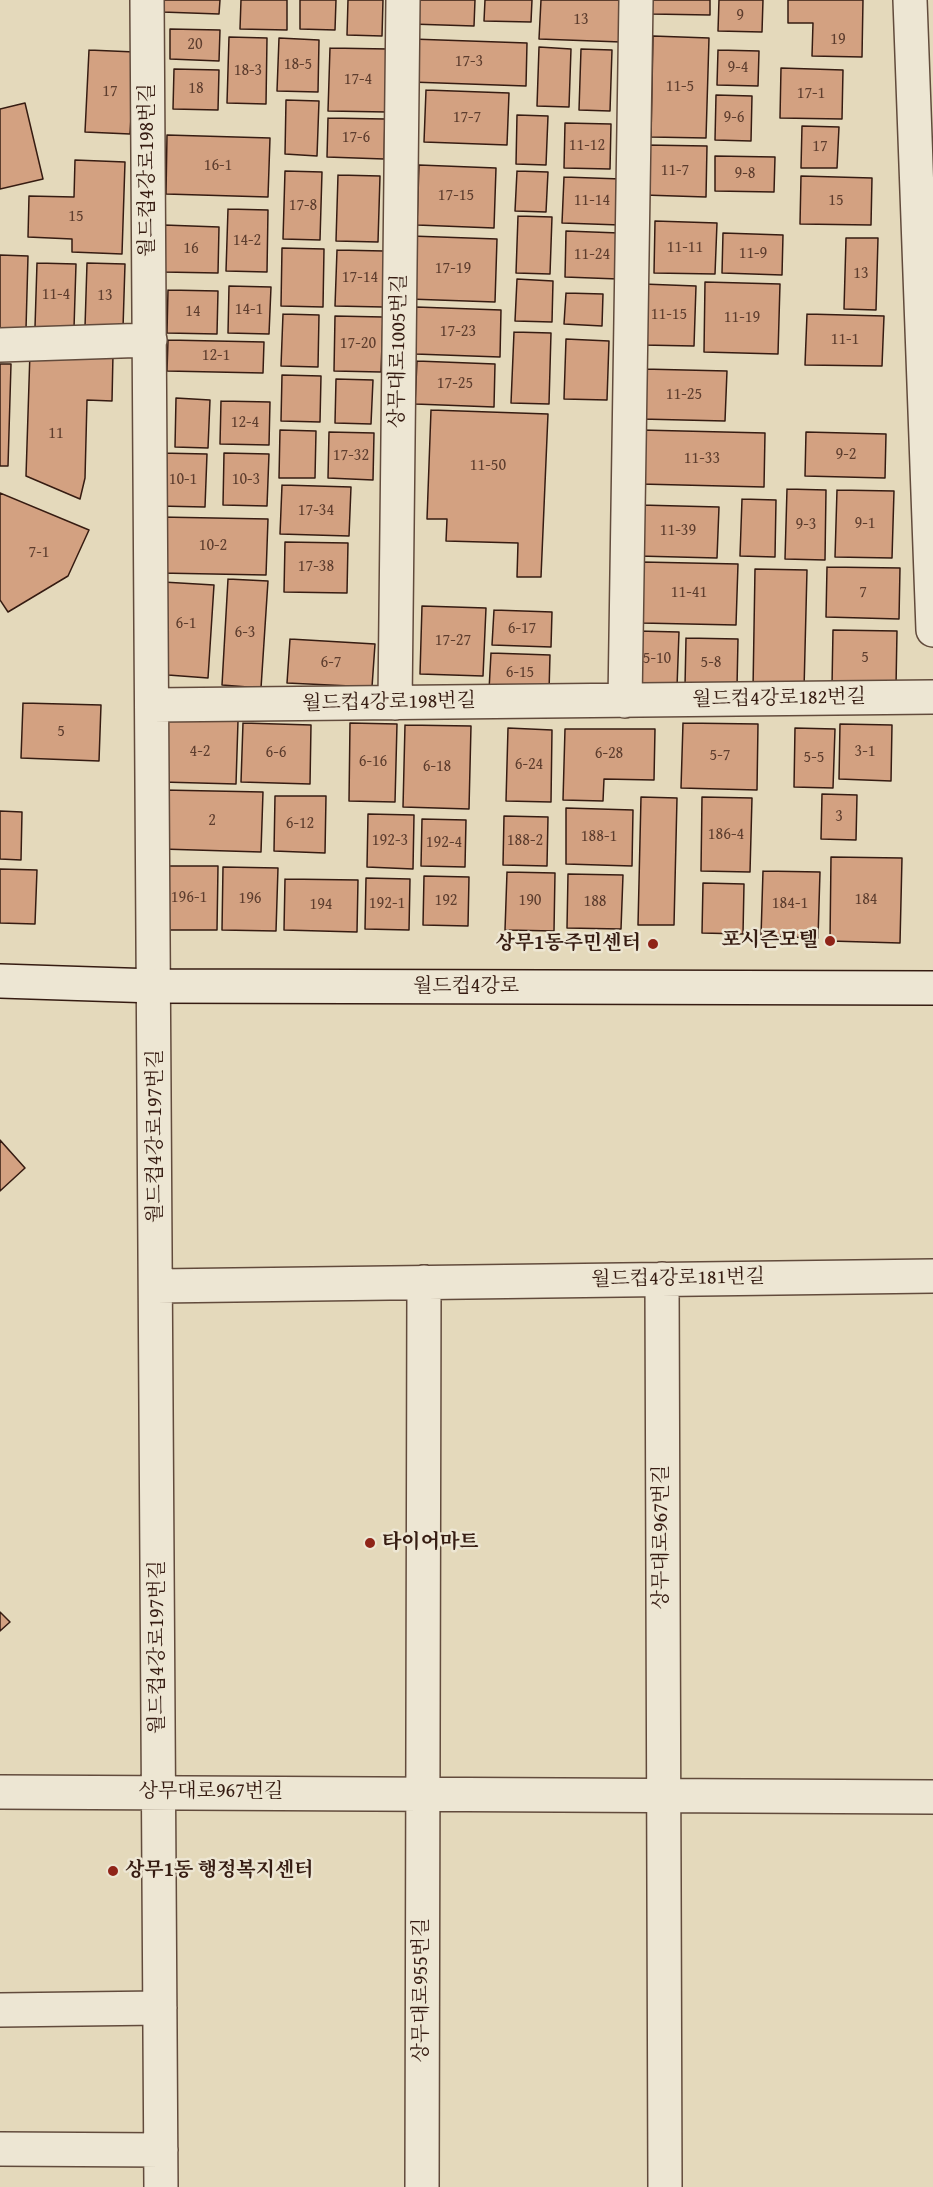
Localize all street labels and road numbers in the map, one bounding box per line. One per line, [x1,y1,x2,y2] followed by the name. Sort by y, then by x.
[136,83,160,257] street label: 월드컵4강로198번길
[386,274,412,428] street label: 상무대로1005번길
[692,685,866,713] street label: 월드컵4강로182번길
[302,689,476,717] street label: 월드컵4강로198번길
[413,975,519,999] street label: 월드컵4강로
[144,1049,168,1223] street label: 월드컵4강로197번길
[591,1265,765,1293] street label: 월드컵4강로181번길
[650,1465,674,1609] street label: 상무대로967번길
[146,1560,170,1734] street label: 월드컵4강로197번길
[139,1780,283,1804] street label: 상무대로967번길
[410,1918,434,2062] street label: 상무대로955번길

